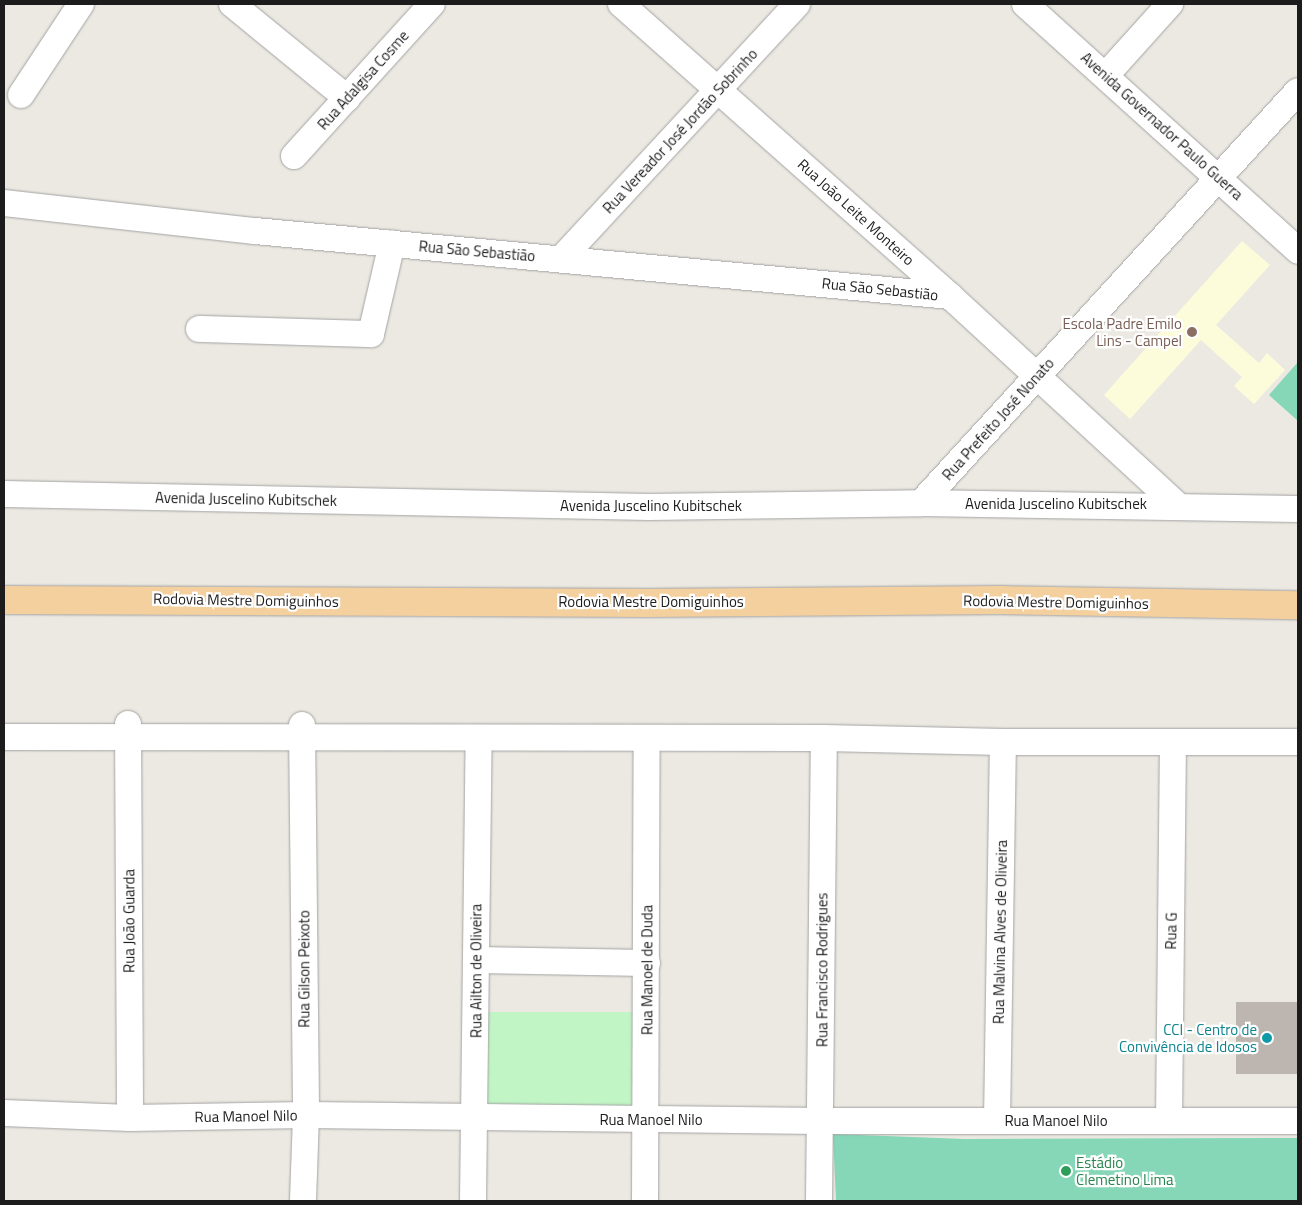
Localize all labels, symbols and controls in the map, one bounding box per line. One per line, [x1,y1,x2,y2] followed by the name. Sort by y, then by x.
[314,27,412,133] street label: Rua Adalgisa Cosme
[599,45,761,217] street label: Rua Vereador José Jordão Sobrinho
[1077,48,1247,204] street label: Avenida Governador Paulo Guerra
[794,155,918,269] street label: Rua João Leite Monteiro
[418,237,536,265] street label: Rua São Sebastião
[821,274,939,304] street label: Rua São Sebastião
[1062,314,1182,349] place label: Escola Padre Emilo Lins - Campel
[1186,326,1198,338] marker: Escola Padre Emilo Lins - Campel
[938,354,1058,484] street label: Rua Prefeito José Nonato
[155,488,337,510] street label: Avenida Juscelino Kubitschek
[965,495,1147,513] street label: Avenida Juscelino Kubitschek
[560,497,742,515] street label: Avenida Juscelino Kubitschek
[153,589,339,611] street label: Rodovia Mestre Domiguinhos
[963,591,1149,613] street label: Rodovia Mestre Domiguinhos
[558,593,744,611] street label: Rodovia Mestre Domiguinhos
[989,840,1011,1024] street label: Rua Malvina Alves de Oliveira
[120,869,138,973] street label: Rua João Guarda
[813,893,831,1047] street label: Rua Francisco Rodrigues
[467,904,485,1038] street label: Rua Ailton de Oliveira
[638,905,656,1035] street label: Rua Manoel de Duda
[295,910,313,1028] street label: Rua Gilson Peixoto
[1162,912,1180,950] street label: Rua G
[1119,1020,1257,1055] place label: CCI - Centro de Convivência de Idosos
[1261,1032,1273,1044] marker: CCI - Centro de Convivência de Idosos
[194,1106,298,1126] street label: Rua Manoel Nilo
[599,1111,703,1129] street label: Rua Manoel Nilo
[1004,1112,1108,1130] street label: Rua Manoel Nilo
[1076,1153,1174,1188] place label: Estádio Clemetino Lima
[1060,1165,1072,1177] marker: Estádio Clemetino Lima

